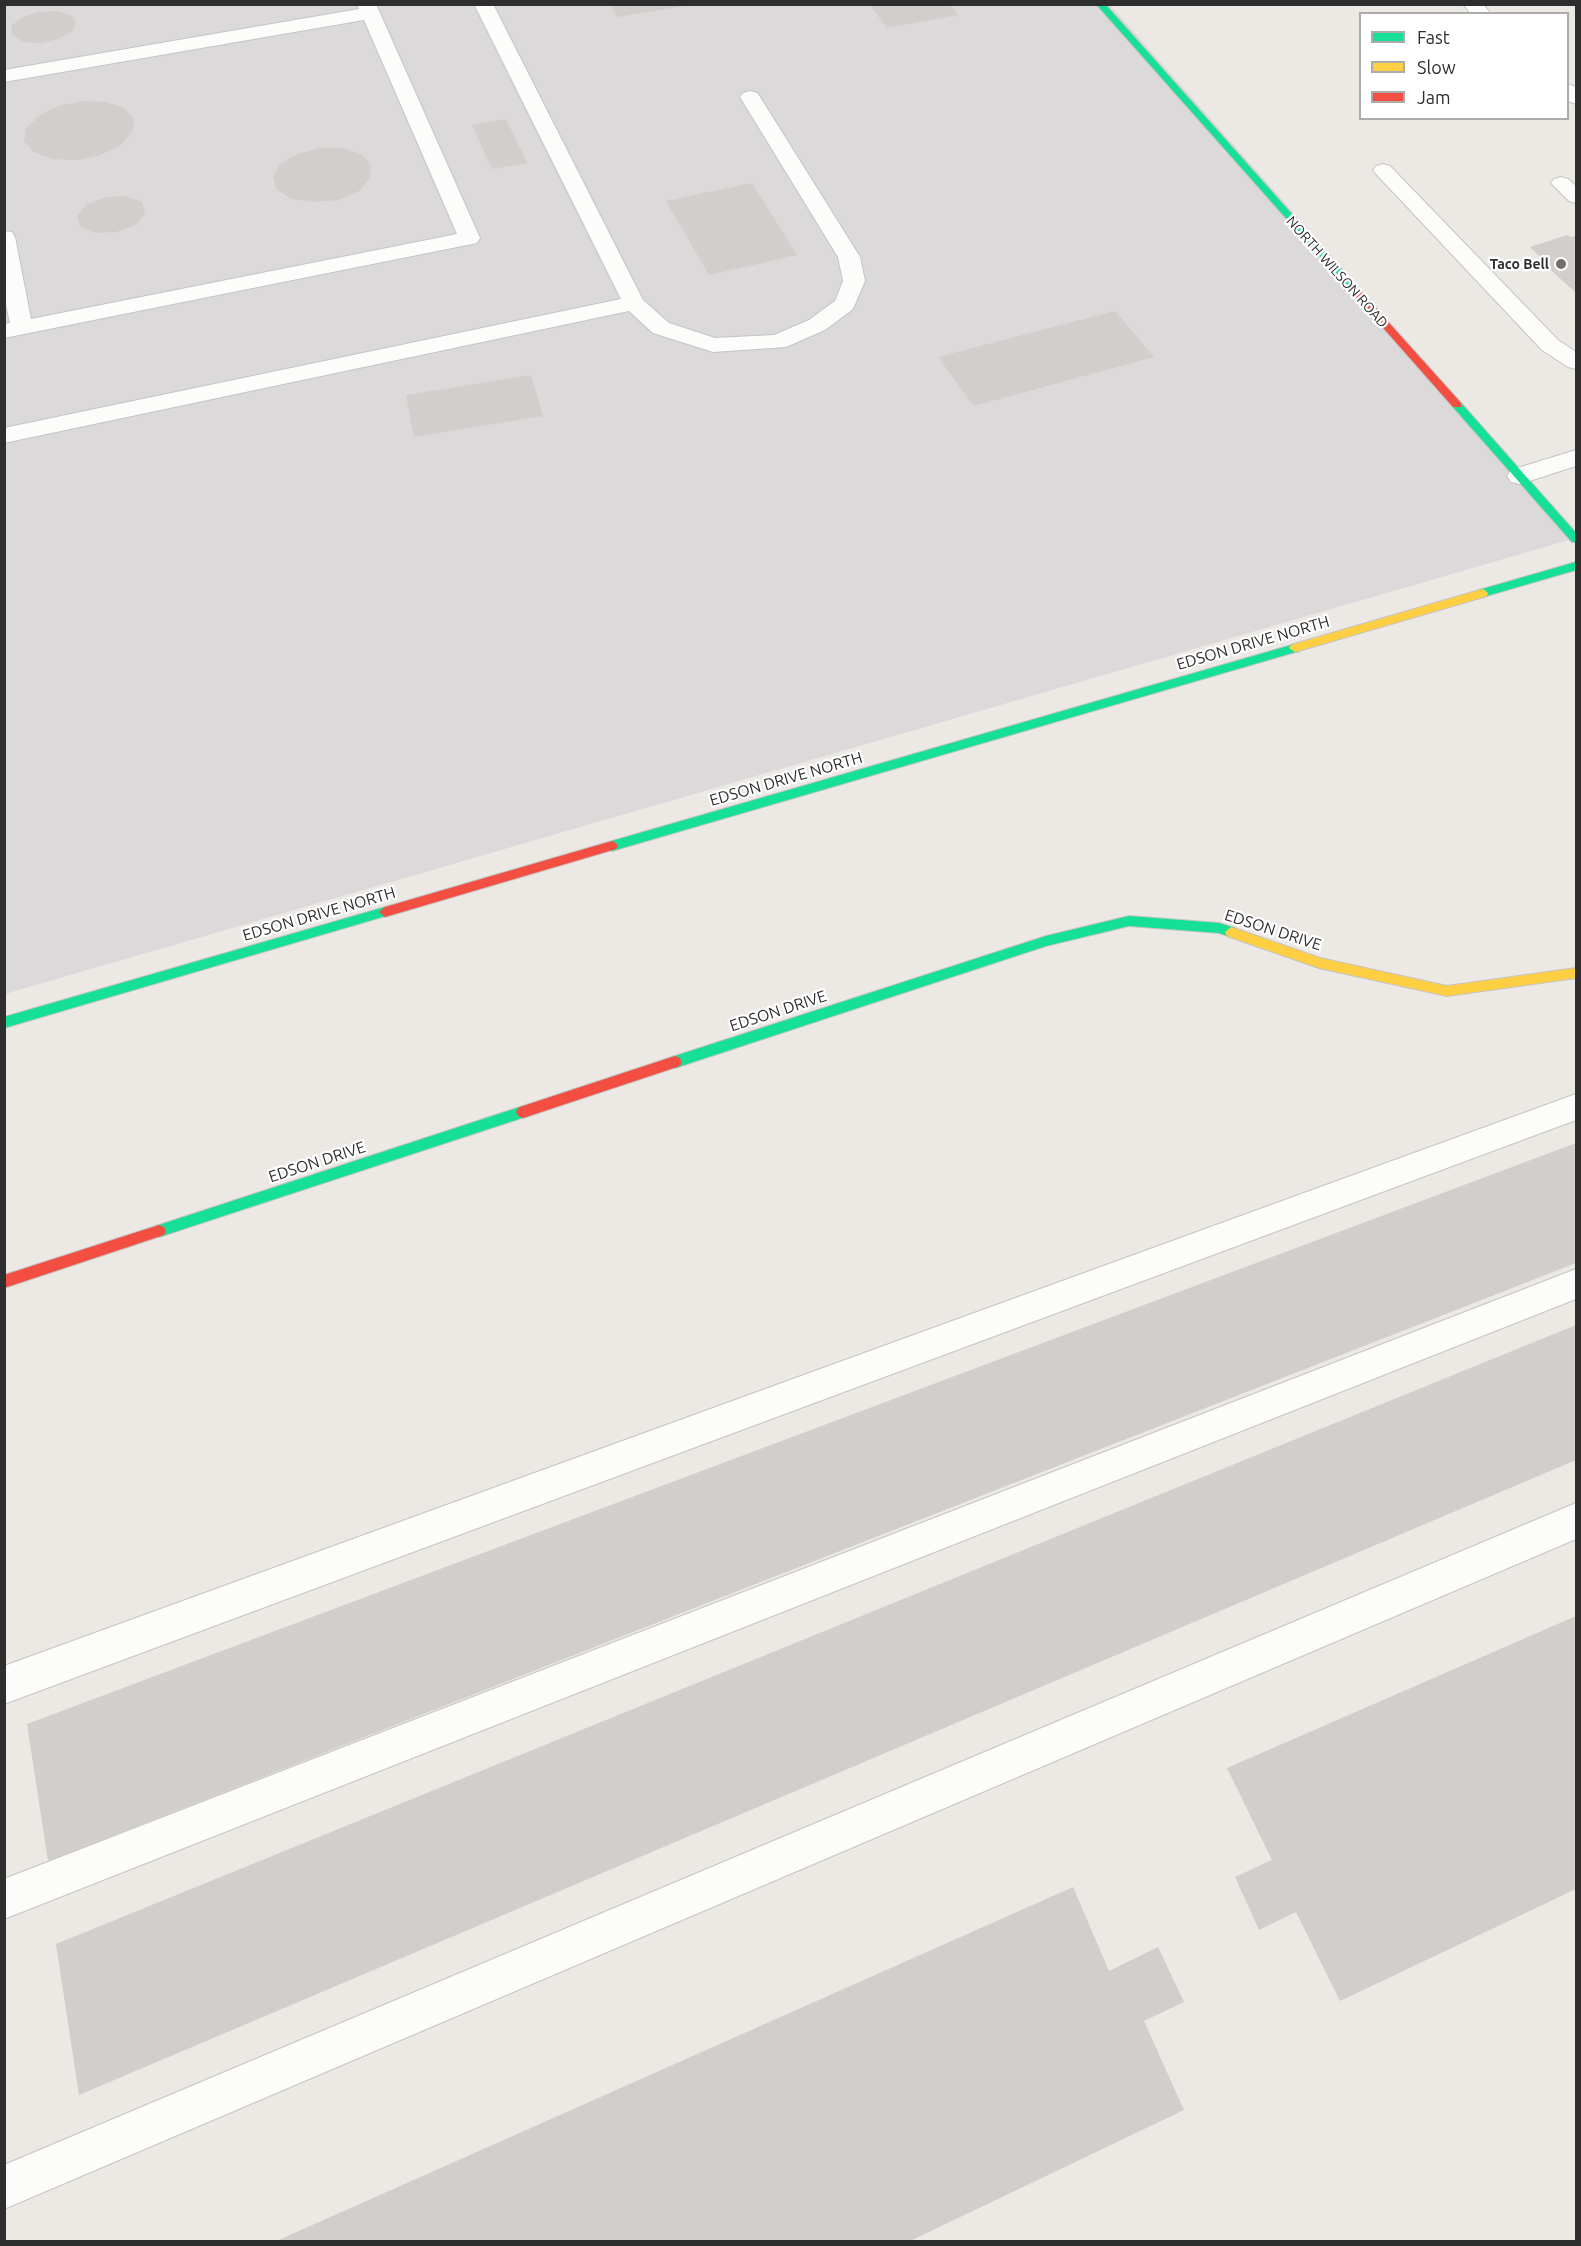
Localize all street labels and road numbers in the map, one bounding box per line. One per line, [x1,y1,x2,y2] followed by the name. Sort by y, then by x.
[1283,213,1391,331] street label: NORTH WILSON ROAD
[1174,612,1332,674] street label: EDSON DRIVE NORTH
[707,748,865,810] street label: EDSON DRIVE NORTH
[240,883,398,945] street label: EDSON DRIVE NORTH
[1222,905,1324,955] street label: EDSON DRIVE
[727,986,829,1036] street label: EDSON DRIVE
[266,1137,368,1187] street label: EDSON DRIVE

